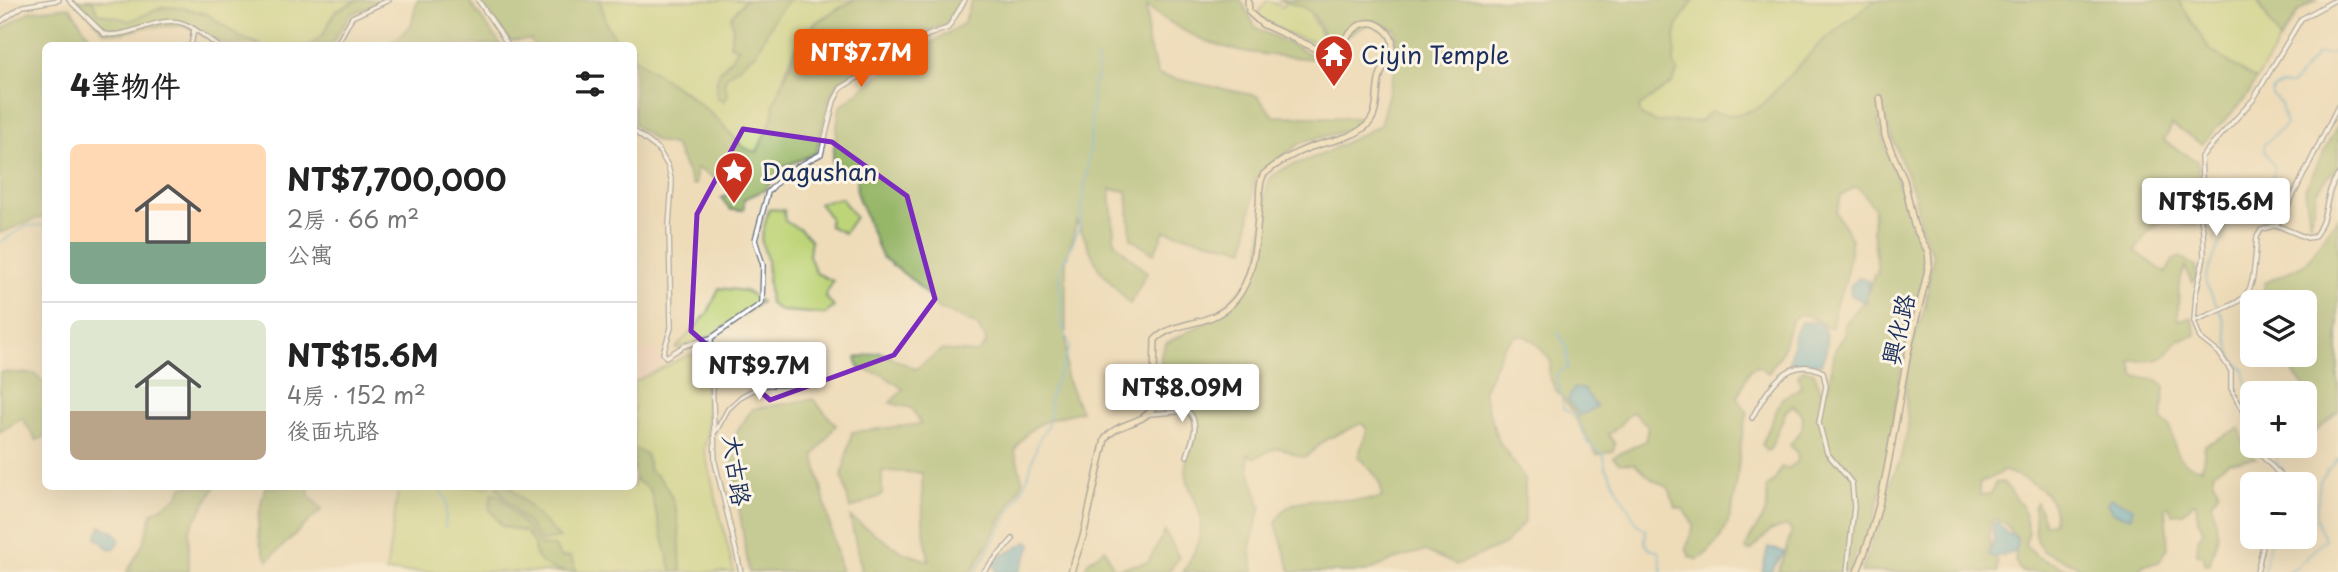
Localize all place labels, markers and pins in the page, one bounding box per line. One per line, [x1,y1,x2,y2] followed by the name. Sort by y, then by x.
[796,29,926,89] pin: NT$7.7M
[1313,33,1355,88] temple icon: Ciyin Temple
[1361,36,1510,72] place label: Ciyin Temple
[713,150,755,205] place icon: Dagushan
[761,153,877,189] place label: Dagushan
[2144,178,2288,238] pin: NT$15.6M
[694,342,824,402] pin: NT$9.7M
[1110,364,1254,424] pin: NT$8.09M

